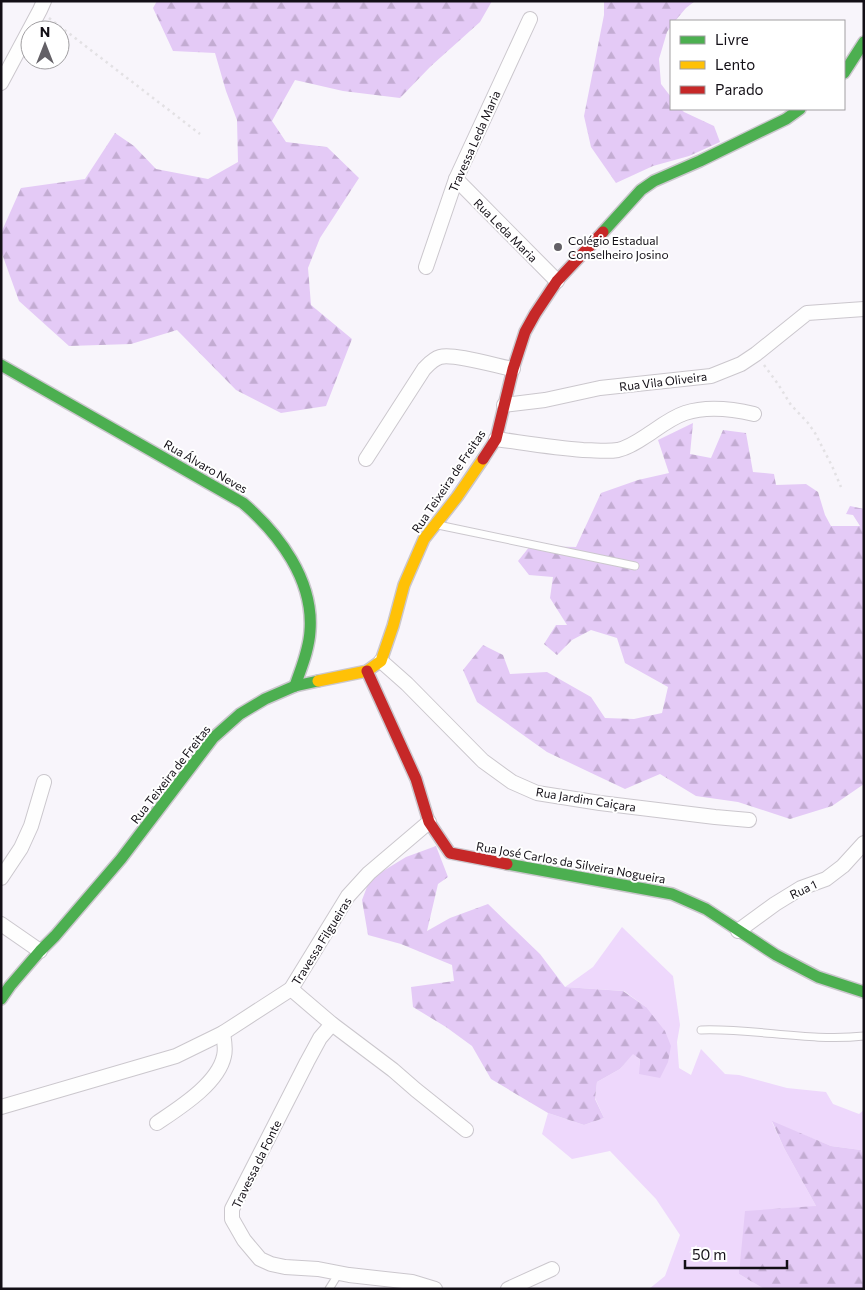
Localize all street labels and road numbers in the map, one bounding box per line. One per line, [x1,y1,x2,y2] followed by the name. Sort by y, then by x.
[445,88,503,194] street label: Travessa Leda Maria
[471,195,541,265] street label: Rua Leda Maria
[618,369,708,393] street label: Rua Vila Oliveira
[408,427,488,535] street label: Rua Teixeira de Freitas
[162,436,250,496] street label: Rua Álvaro Neves
[127,722,213,826] street label: Rua Teixeira de Freitas
[535,784,637,815] street label: Rua Jardim Caiçara
[475,838,667,887] street label: Rua José Carlos da Silveira Nogueira
[787,877,819,901] street label: Rua 1
[288,894,354,988] street label: Travessa Filgueiras
[229,1118,283,1210] street label: Travessa da Fonte

